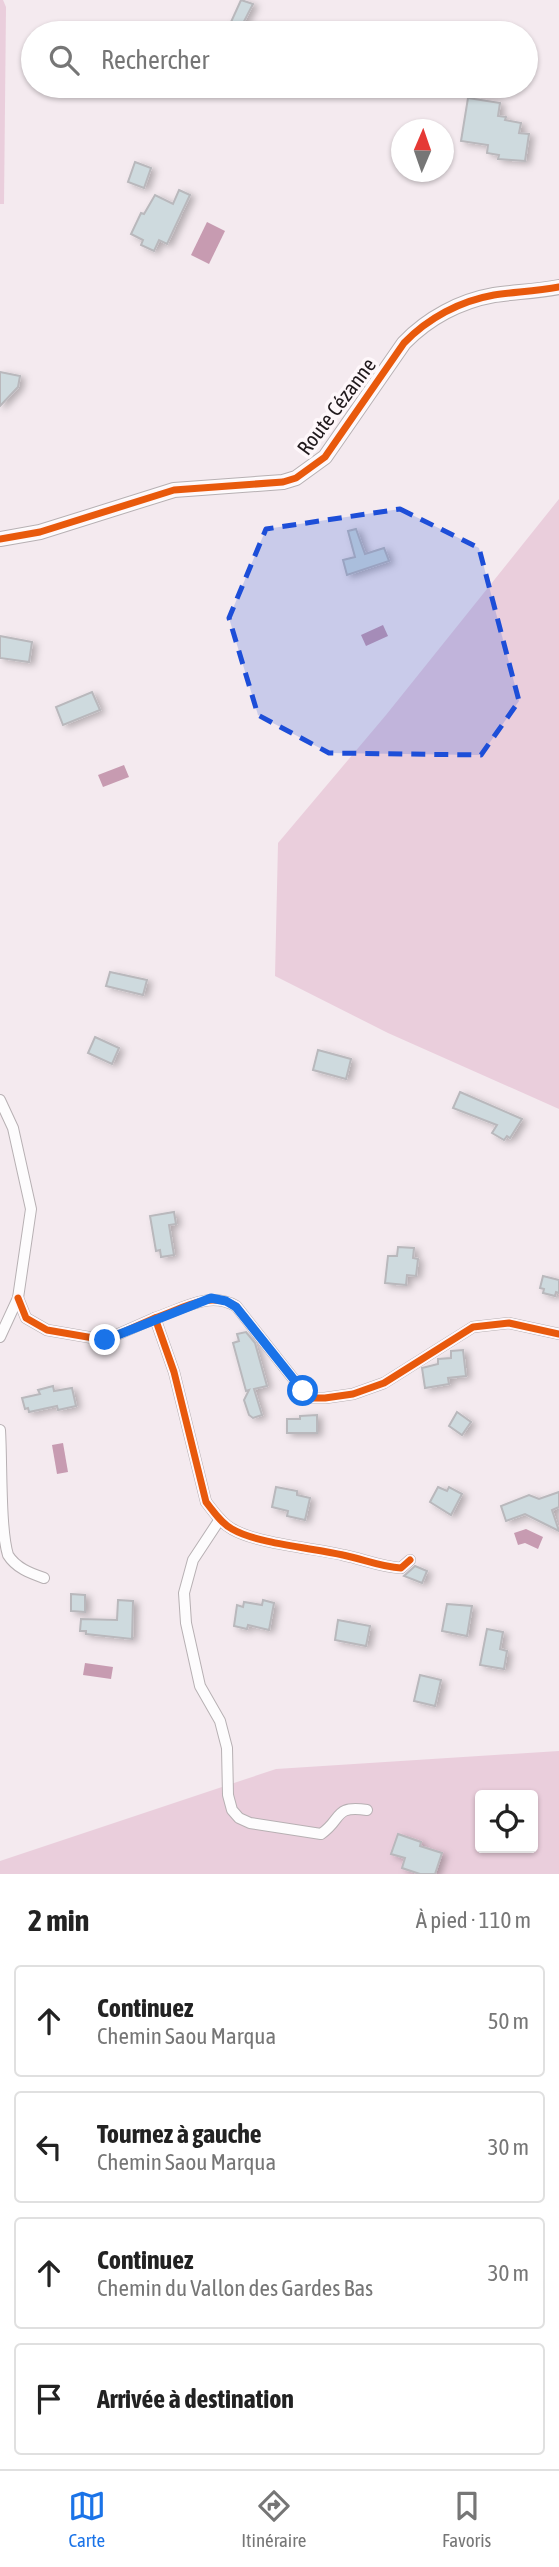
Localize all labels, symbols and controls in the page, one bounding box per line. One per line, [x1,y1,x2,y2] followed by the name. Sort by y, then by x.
[21,21,538,98] search box
[45,41,83,79] icon: search
[101,45,209,75] text: Rechercher
[391,119,454,182] north arrow
[292,353,380,459] street label: Route Cézanne
[89,1324,120,1355] route end
[287,1375,318,1406] route start
[475,1790,538,1853] map controls
[475,1790,538,1853] button: locate
[28,1903,89,1937] text: 2 min
[416,1907,531,1933] text: À pied · 110 m
[97,1993,193,2023] text: Continuez
[30,2002,68,2040] icon: ahead
[488,2008,529,2034] text: 50 m
[97,2023,276,2049] text: Chemin Saou Marqua
[97,2119,262,2149] text: Tournez à gauche
[30,2128,68,2166] icon: left
[488,2134,529,2160] text: 30 m
[97,2149,276,2175] text: Chemin Saou Marqua
[97,2245,193,2275] text: Continuez
[30,2254,68,2292] icon: ahead
[488,2260,529,2286] text: 30 m
[97,2275,373,2301] text: Chemin du Vallon des Gardes Bas
[30,2380,68,2418] icon: arrive
[97,2384,294,2414] text: Arrivée à destination
[68,2487,106,2551] tab: Carte
[241,2487,306,2551] tab: Itinéraire
[442,2487,491,2551] tab: Favoris

